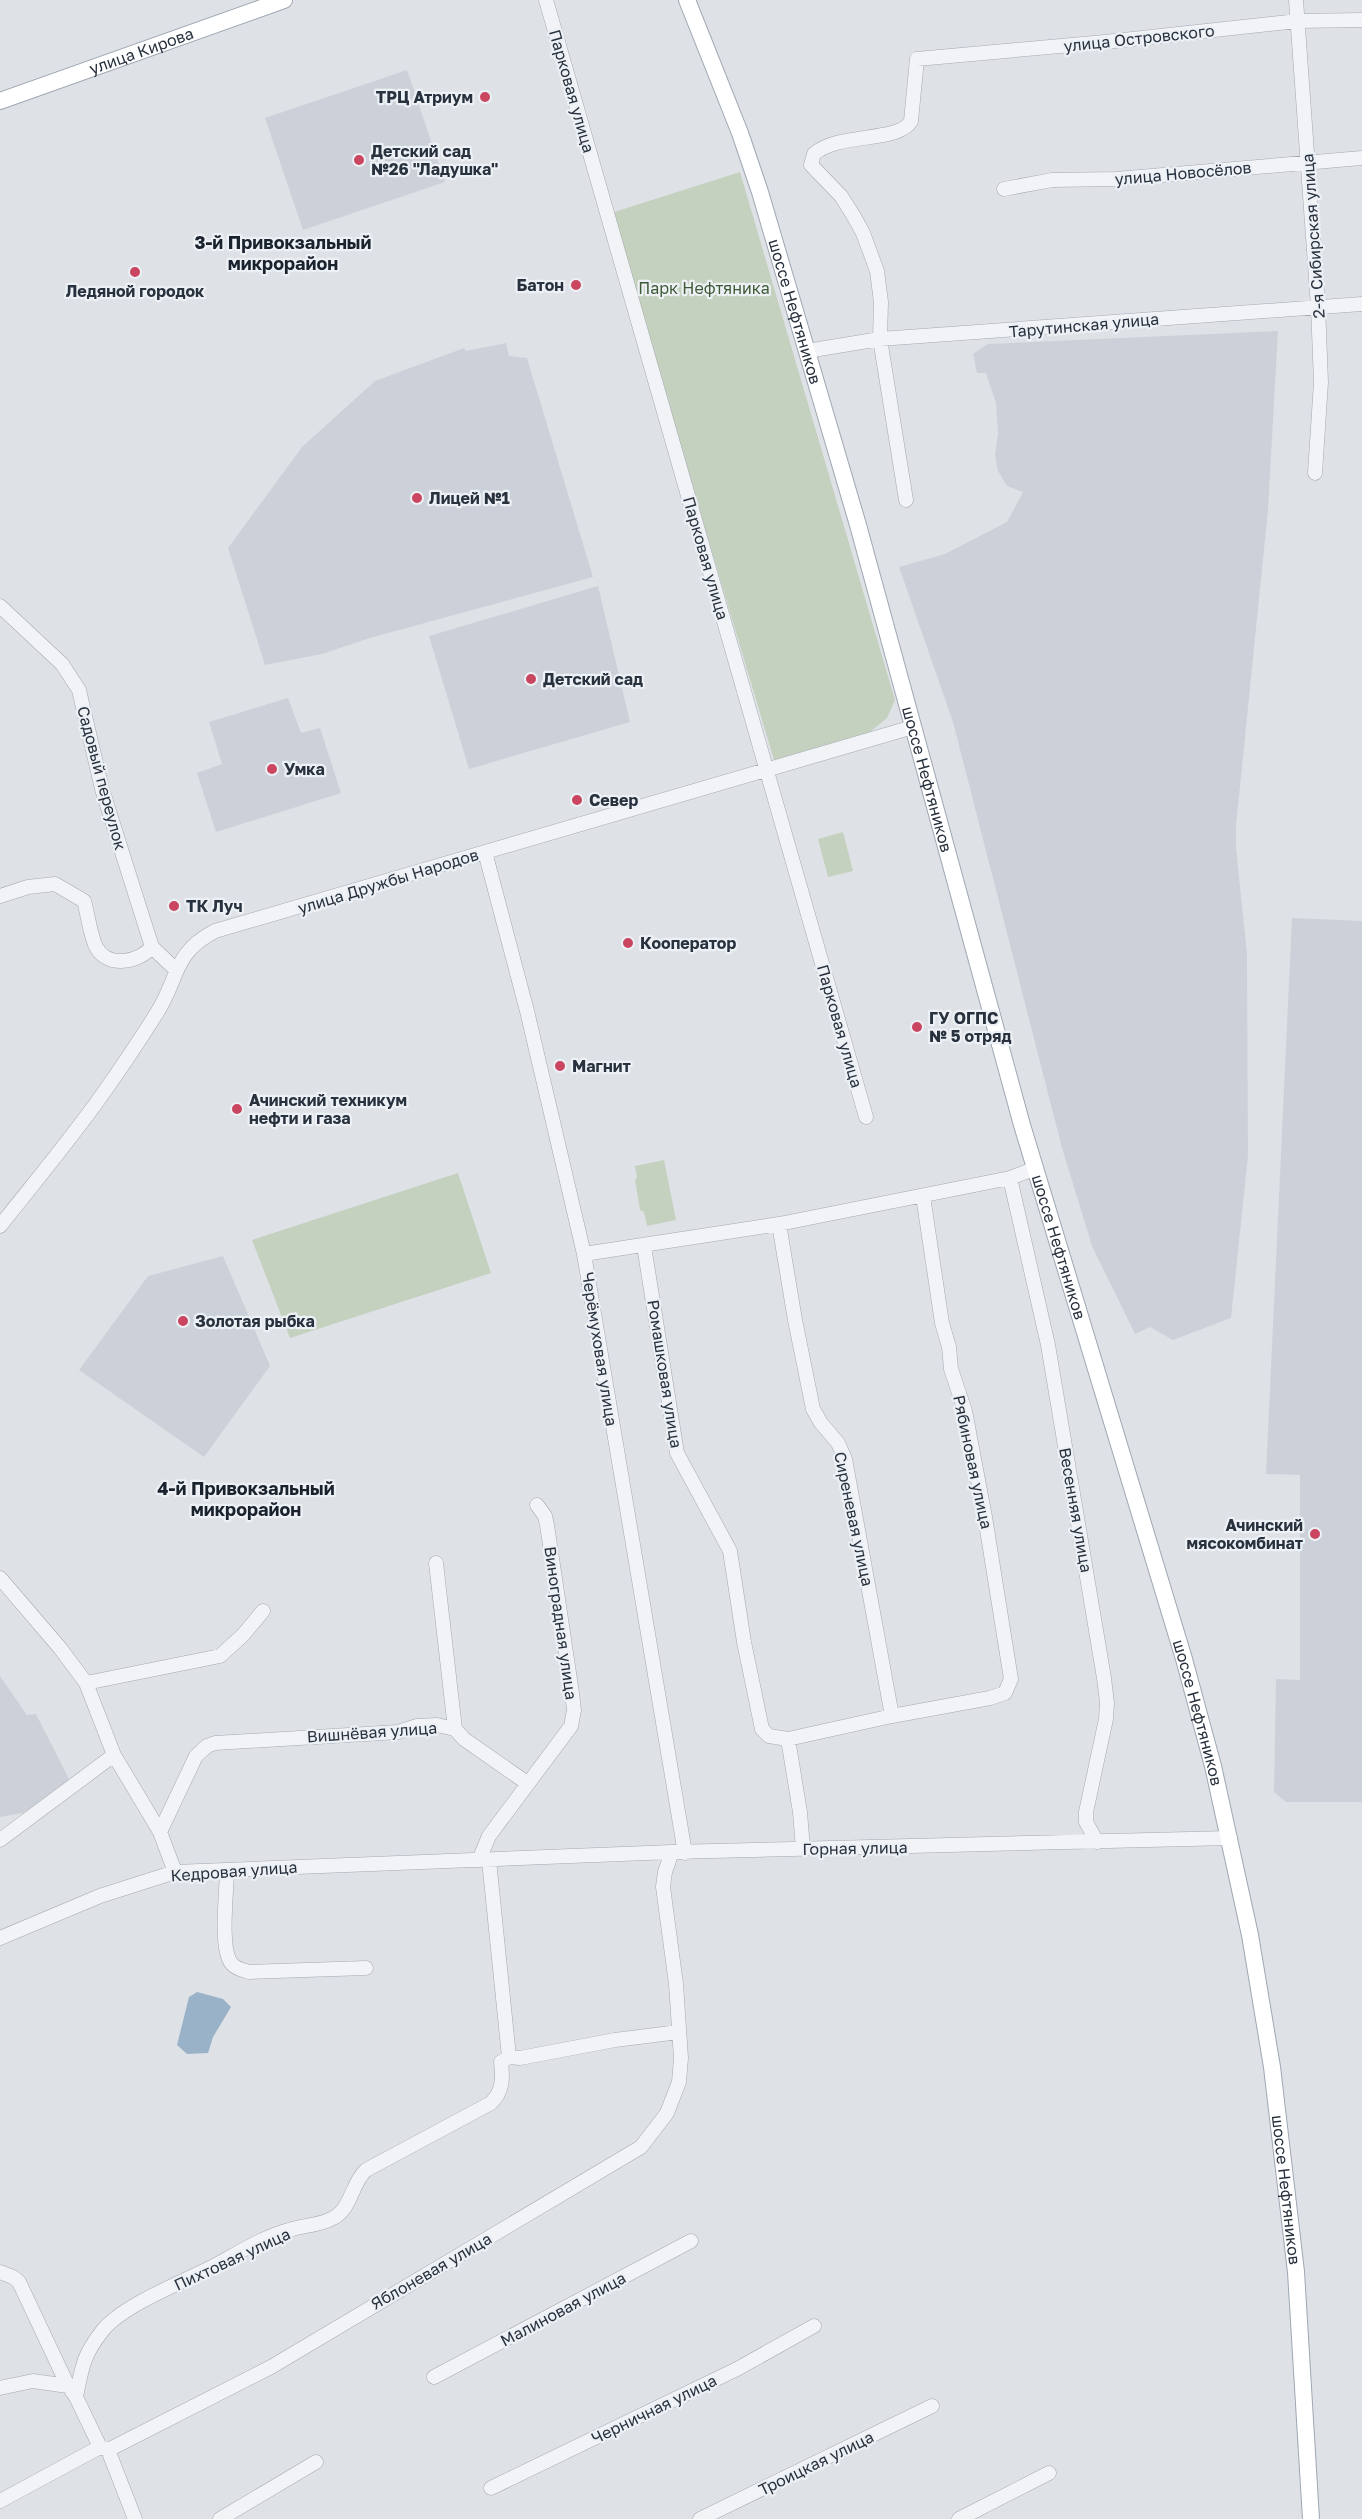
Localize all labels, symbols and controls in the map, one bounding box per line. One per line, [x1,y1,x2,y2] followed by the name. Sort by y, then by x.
[1062,20,1216,56] street label: улица Островского
[86,23,196,78] street label: улица Кирова
[545,27,599,155] street label: Парковая улица
[376,87,473,107] place label: ТРЦ Атриум
[478,90,492,104] marker: ТРЦ Атриум
[371,141,498,179] place label: Детский сад №26 "Ладушка"
[352,153,366,167] marker: Детский сад №26 "Ладушка"
[1297,153,1329,319] street label: 2-я Сибирская улица
[1114,157,1252,189] street label: улица Новосёлов
[194,231,372,274] district label: 3-й Привокзальный микрорайон
[764,237,826,386] street label: шоссе Нефтяников
[128,265,142,279] marker: Ледяной городок
[516,275,564,295] place label: Батон
[569,278,583,292] marker: Батон
[638,278,770,298] park label: Парк Нефтяника
[66,281,205,301] place label: Ледяной городок
[1008,308,1160,342] street label: Тарутинская улица
[429,488,510,508] place label: Лицей №1
[410,491,424,505] marker: Лицей №1
[679,494,733,622] street label: Парковая улица
[543,669,643,689] place label: Детский сад
[524,672,538,686] marker: Детский сад
[73,704,131,852] street label: Садовый переулок
[898,704,957,854] street label: шоссе Нефтяников
[284,759,325,779] place label: Умка
[265,762,279,776] marker: Умка
[589,790,639,810] place label: Север
[570,793,584,807] marker: Север
[295,844,481,918] street label: улица Дружбы Народов
[186,896,243,916] place label: ТК Луч
[167,899,181,913] marker: ТК Луч
[640,933,736,953] place label: Кооператор
[621,936,635,950] marker: Кооператор
[813,962,867,1090] street label: Парковая улица
[929,1008,1011,1046] place label: ГУ ОГПС № 5 отряд
[910,1020,924,1034] marker: ГУ ОГПС № 5 отряд
[572,1056,631,1076] place label: Магнит
[553,1059,567,1073] marker: Магнит
[249,1090,407,1128] place label: Ачинский техникум нефти и газа
[230,1102,244,1116] marker: Ачинский техникум нефти и газа
[1028,1172,1090,1322] street label: шоссе Нефтяников
[578,1270,622,1428] street label: Черёмуховая улица
[643,1298,687,1450] street label: Ромашковая улица
[195,1311,315,1331] place label: Золотая рыбка
[176,1314,190,1328] marker: Золотая рыбка
[949,1393,997,1531] street label: Рябиновая улица
[1055,1446,1097,1574] street label: Весенняя улица
[830,1450,878,1588] street label: Сиреневая улица
[157,1477,335,1520] district label: 4-й Привокзальный микрорайон
[1187,1515,1303,1553] place label: Ачинский мясокомбинат
[1308,1527,1322,1541] marker: Ачинский мясокомбинат
[540,1545,582,1701] street label: Виноградная улица
[1169,1637,1227,1787] street label: шоссе Нефтяников
[306,1717,438,1747] street label: Вишнёвая улица
[802,1837,908,1859] street label: Горная улица
[170,1857,298,1885] street label: Кедровая улица
[1268,2114,1305,2266] street label: шоссе Нефтяников
[171,2223,293,2295] street label: Пихтовая улица
[367,2228,495,2314] street label: Яблоневая улица
[497,2267,629,2351] street label: Малиновая улица
[588,2370,720,2448] street label: Черничная улица
[755,2426,877,2500] street label: Троицкая улица

